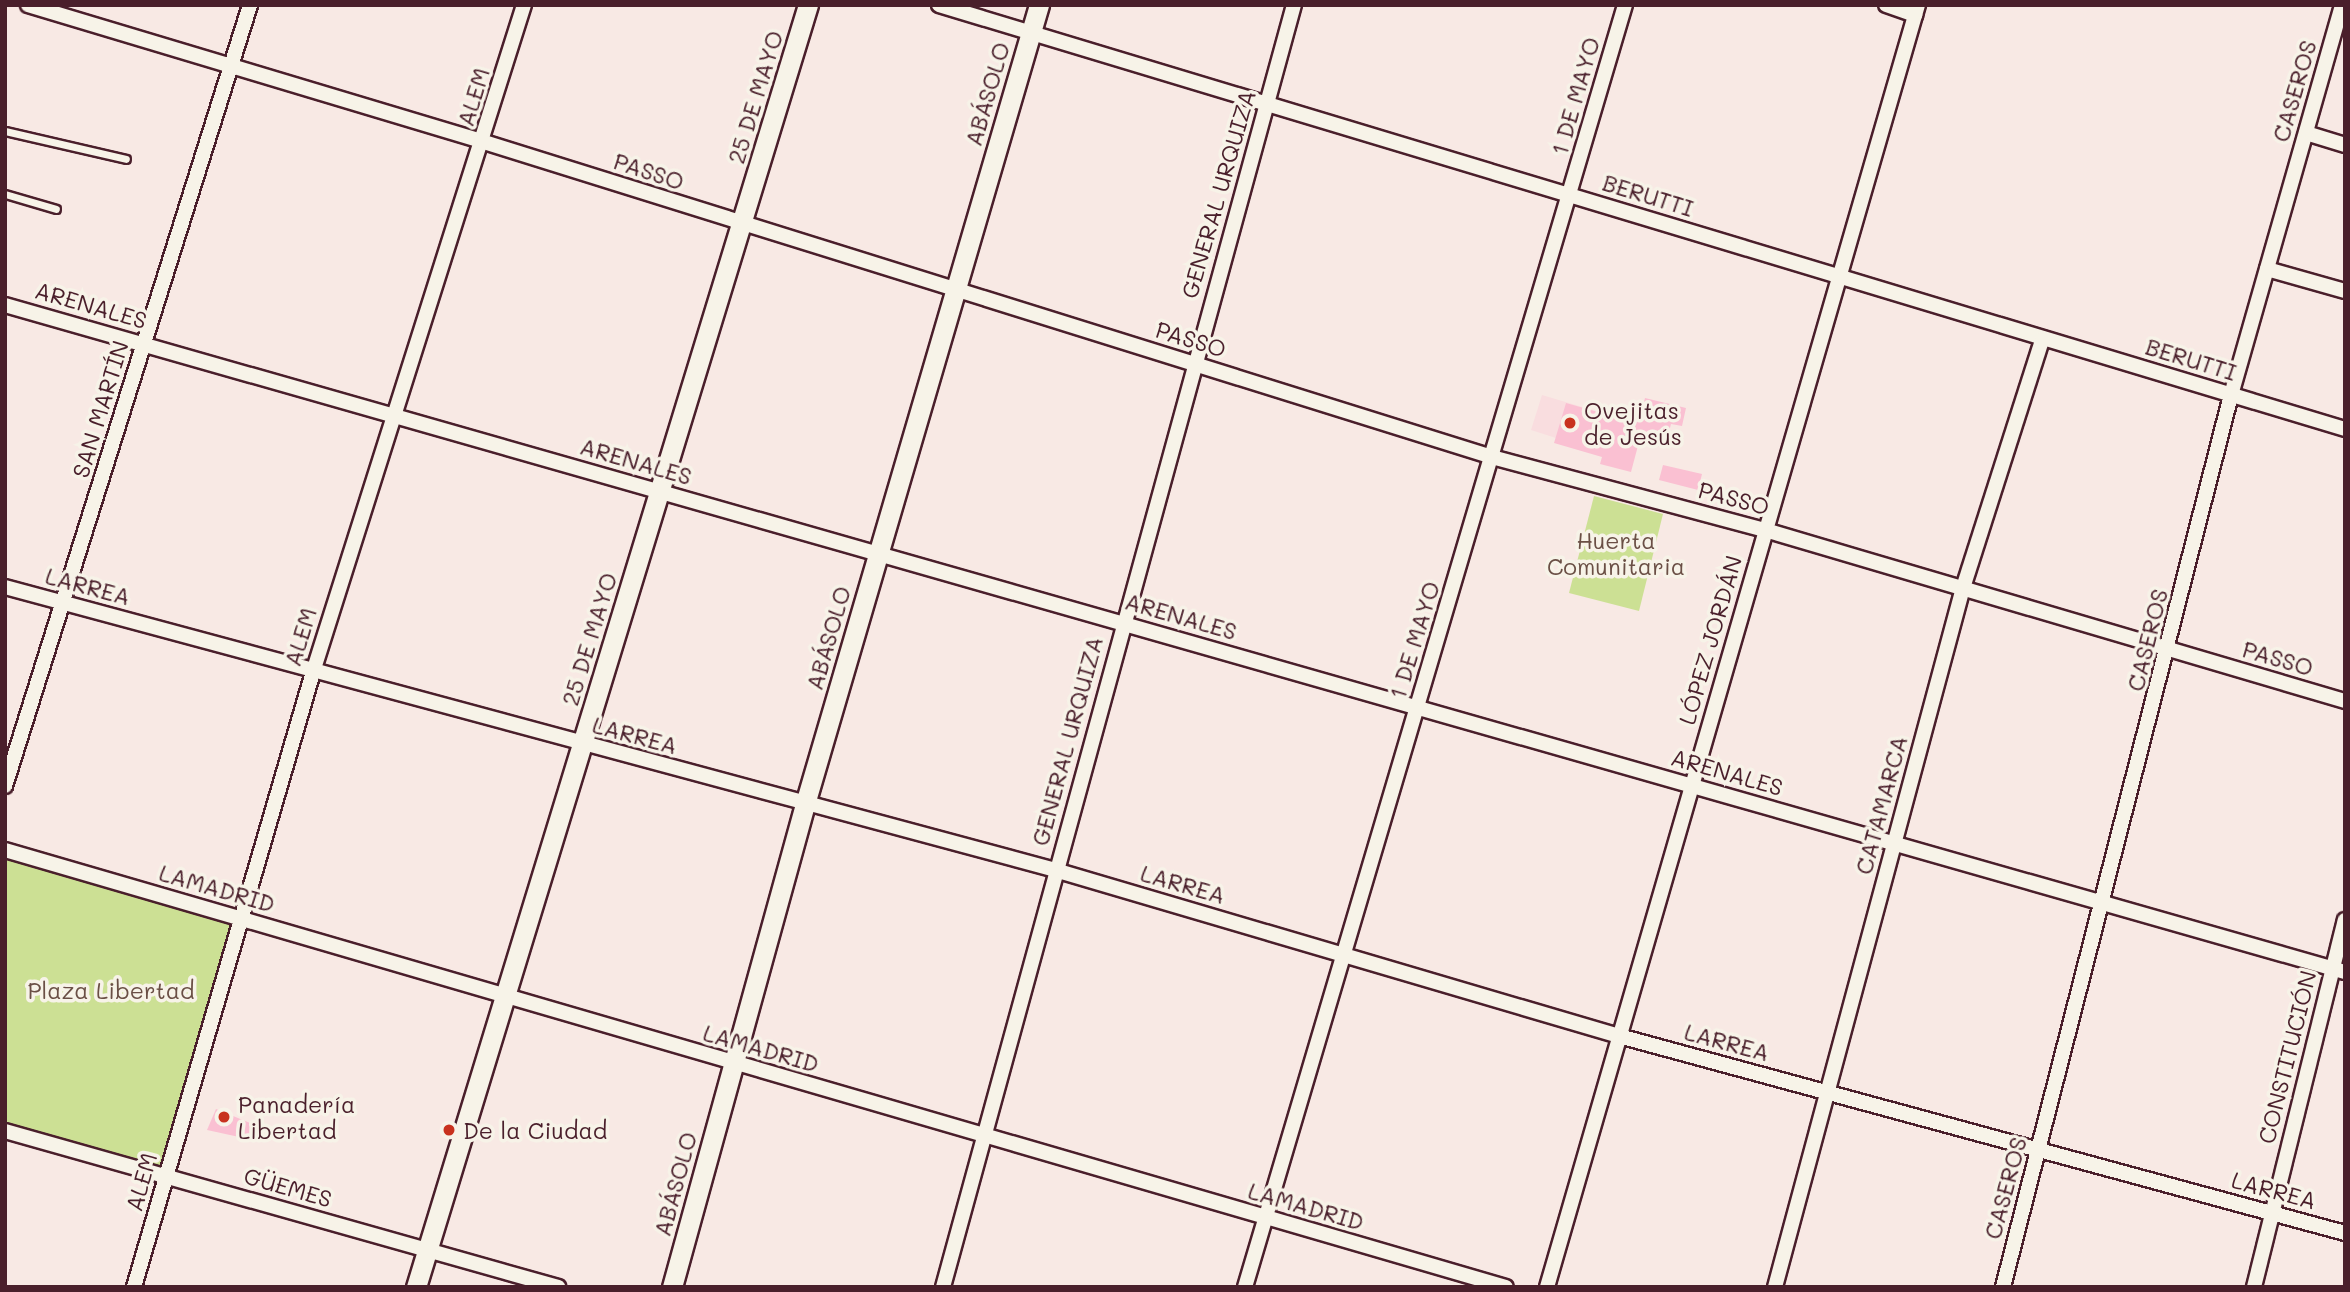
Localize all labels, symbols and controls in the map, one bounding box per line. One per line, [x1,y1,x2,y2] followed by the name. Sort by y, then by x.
[722,27,788,167] street label: 25 DE MAYO
[1545,34,1605,158] street label: 1 DE MAYO
[2266,37,2322,145] street label: CASEROS
[959,39,1015,149] street label: ABÁSOLO
[451,65,495,129] street label: ALEM
[1175,87,1261,301] street label: GENERAL URQUIZA
[610,147,688,195] street label: PASSO
[1599,168,1697,222] street label: BERUTTI
[32,276,150,334] street label: ARENALES
[1152,315,1230,363] street label: PASSO
[2142,332,2240,386] street label: BERUTTI
[66,337,134,481] street label: SAN MARTÍN
[1584,396,1682,450] place label: Ovejitas de Jesús
[1562,415,1578,431] marker: Ovejitas de Jesús
[577,432,695,490] street label: ARENALES
[1696,475,1772,521] street label: PASSO
[1547,526,1685,580] park label: Huerta Comunitaria
[1673,552,1747,728] street label: LÓPEZ JORDÁN
[43,561,133,611] street label: LARREA
[556,569,622,709] street label: 25 DE MAYO
[1383,578,1445,702] street label: 1 DE MAYO
[800,583,856,693] street label: ABÁSOLO
[2121,586,2173,694] street label: CASEROS
[1122,587,1240,645] street label: ARENALES
[278,605,322,669] street label: ALEM
[1026,633,1108,849] street label: GENERAL URQUIZA
[2239,635,2317,681] street label: PASSO
[590,710,680,760] street label: LARREA
[1849,733,1913,877] street label: CATAMARCA
[1668,743,1786,801] street label: ARENALES
[156,858,278,918] street label: LAMADRID
[1138,859,1228,909] street label: LARREA
[2252,968,2322,1146] street label: CONSTITUCIÓN
[27,976,195,1004] park label: Plaza Libertad
[1682,1017,1772,1067] street label: LARREA
[700,1018,822,1078] street label: LAMADRID
[238,1090,355,1144] place label: Panadería Libertad
[216,1109,232,1125] marker: Panadería Libertad
[463,1116,607,1144] place label: De la Ciudad
[441,1122,457,1138] marker: De la Ciudad
[648,1129,702,1239] street label: ABÁSOLO
[1978,1134,2032,1242] street label: CASEROS
[120,1150,162,1214] street label: ALEM
[241,1161,335,1213] street label: GÜEMES
[2229,1165,2319,1215] street label: LARREA
[1245,1176,1367,1236] street label: LAMADRID

